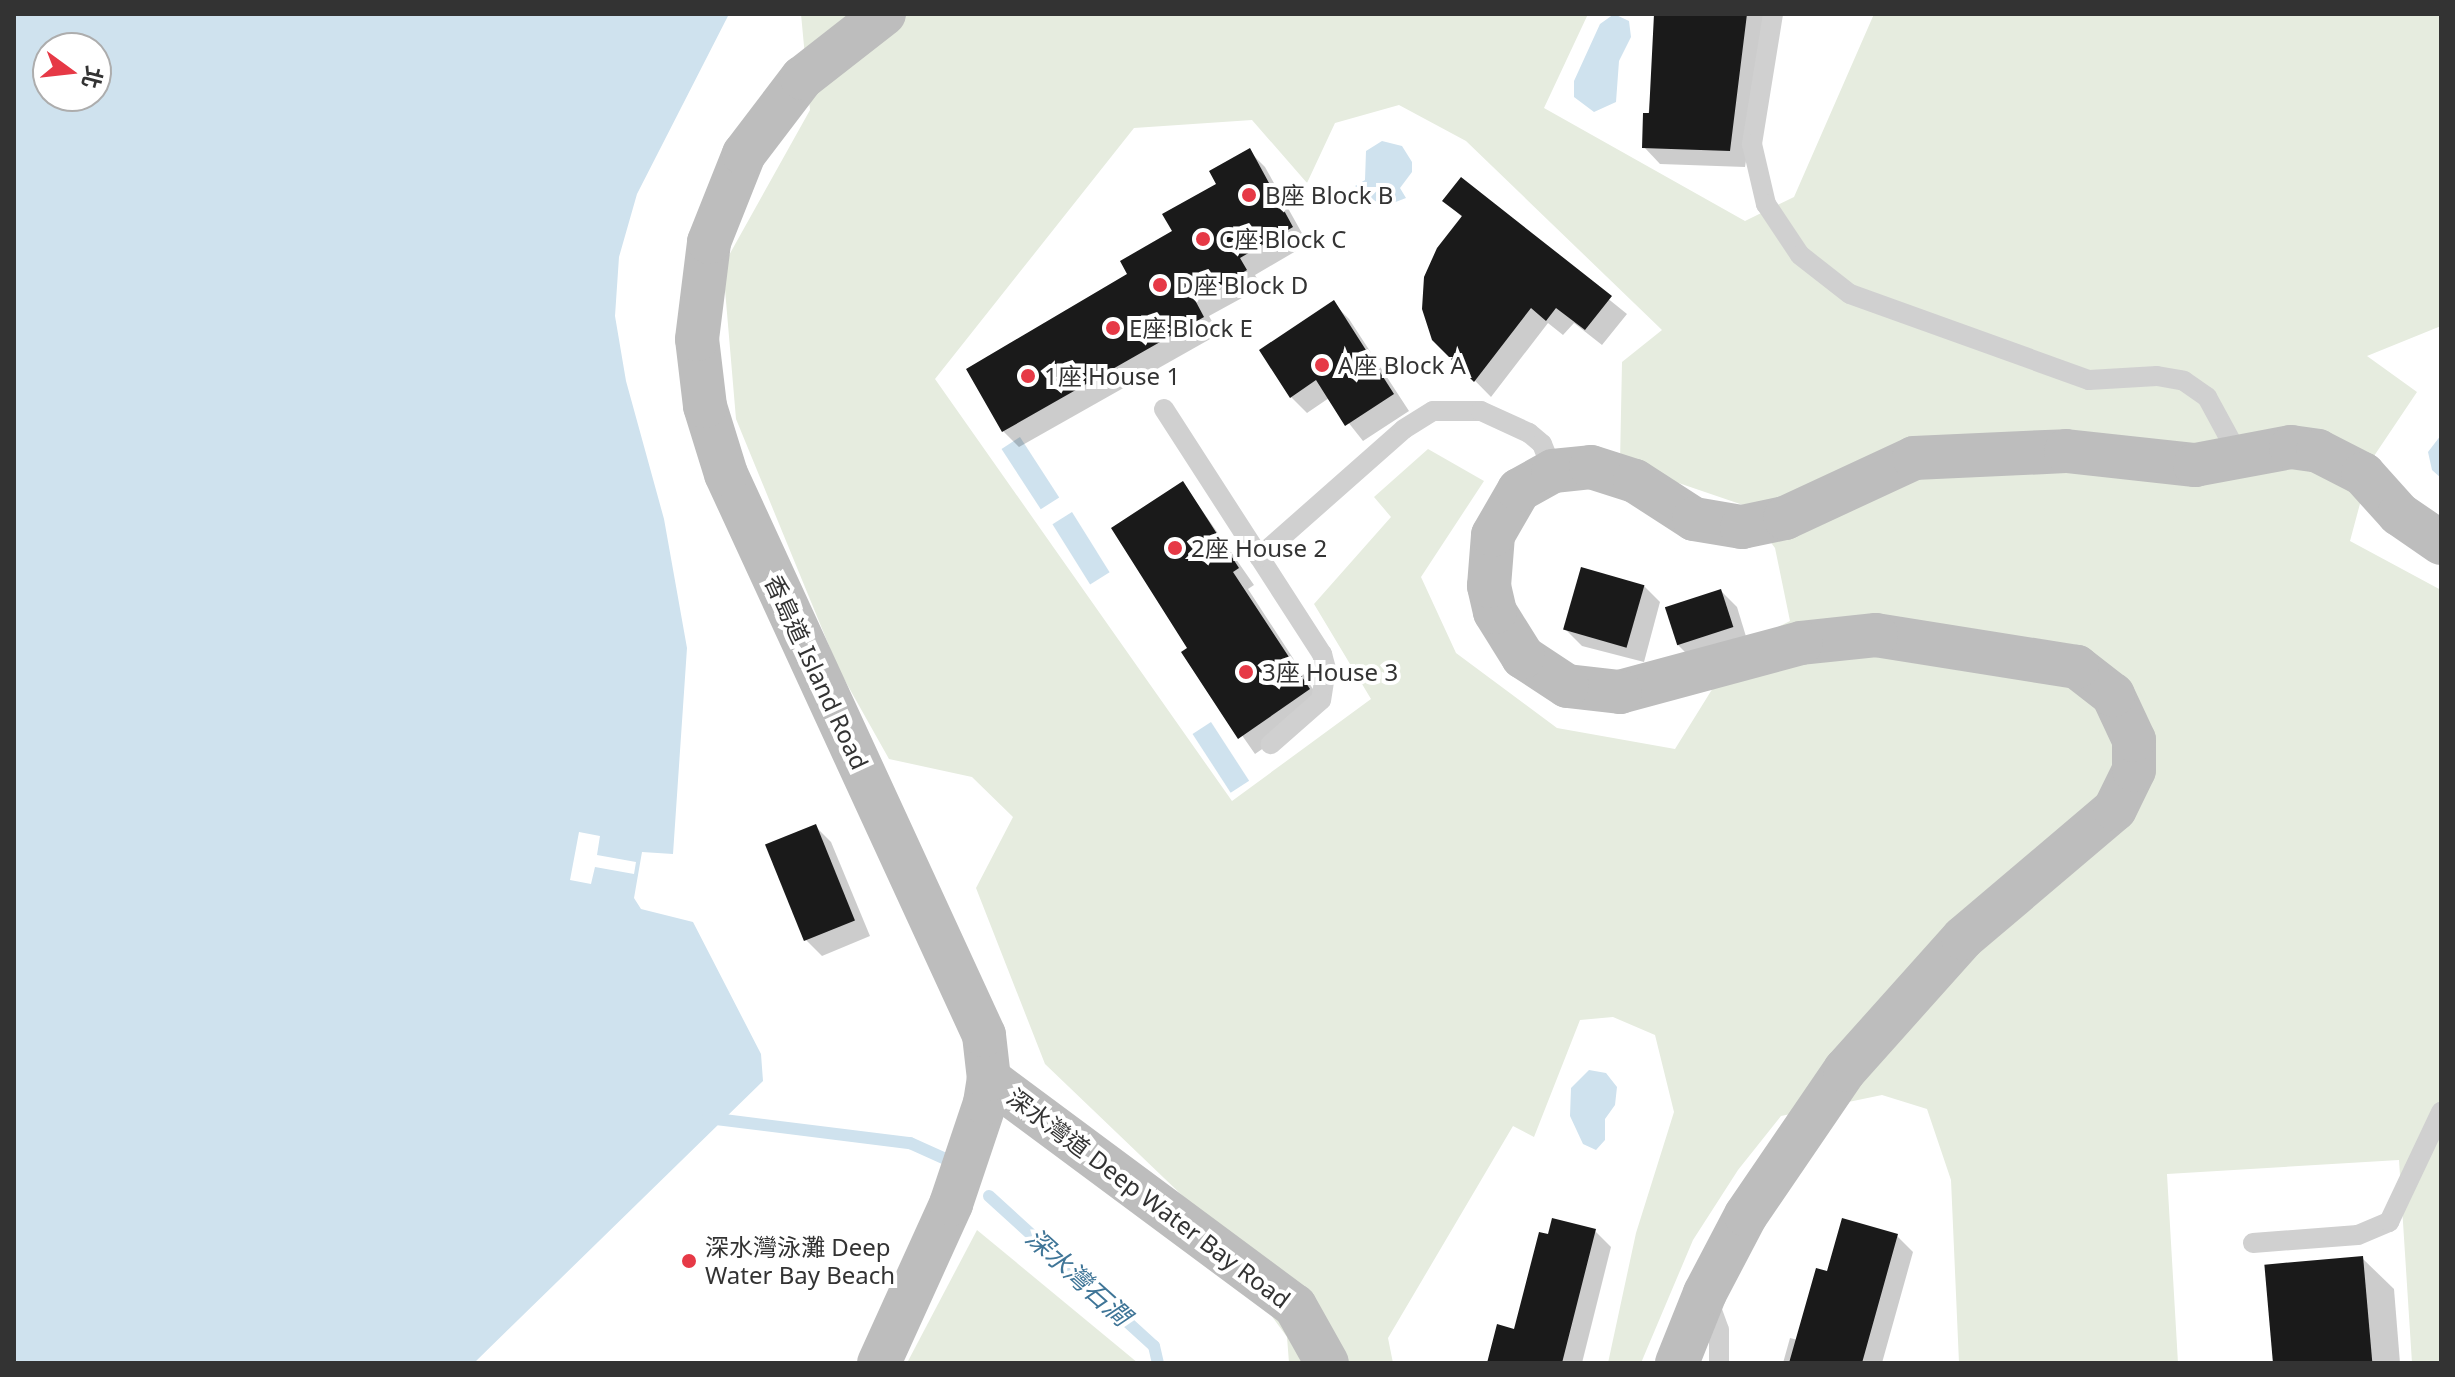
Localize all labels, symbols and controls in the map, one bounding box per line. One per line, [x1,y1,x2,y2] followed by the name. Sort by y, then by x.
[32,32,112,112] north arrow
[76,63,111,92] text: 北
[1265,181,1393,209] place label: B座 Block B
[1240,186,1258,204] marker: B座 Block B
[1219,225,1346,253] place label: C座 Block C
[1194,230,1212,248] marker: C座 Block C
[1176,271,1308,299] place label: D座 Block D
[1151,276,1169,294] marker: D座 Block D
[1129,314,1253,342] place label: E座 Block E
[1104,319,1122,337] marker: E座 Block E
[1338,351,1466,379] place label: A座 Block A
[1313,356,1331,374] marker: A座 Block A
[1044,362,1180,390] place label: 1座 House 1
[1019,367,1037,385] marker: 1座 House 1
[1191,534,1327,562] place label: 2座 House 2
[1166,539,1184,557] marker: 2座 House 2
[759,570,875,774] street label: 香島道 Island Road
[1262,658,1398,686] place label: 3座 House 3
[1237,663,1255,681] marker: 3座 House 3
[1002,1082,1296,1314] street label: 深水灣道 Deep Water Bay Road
[1019,1222,1137,1332] water label: 深水灣石澗
[705,1233,895,1289] place label: 深水灣泳灘 Deep Water Bay Beach
[680,1252,698,1270] marker: 深水灣泳灘 Deep Water Bay Beach

